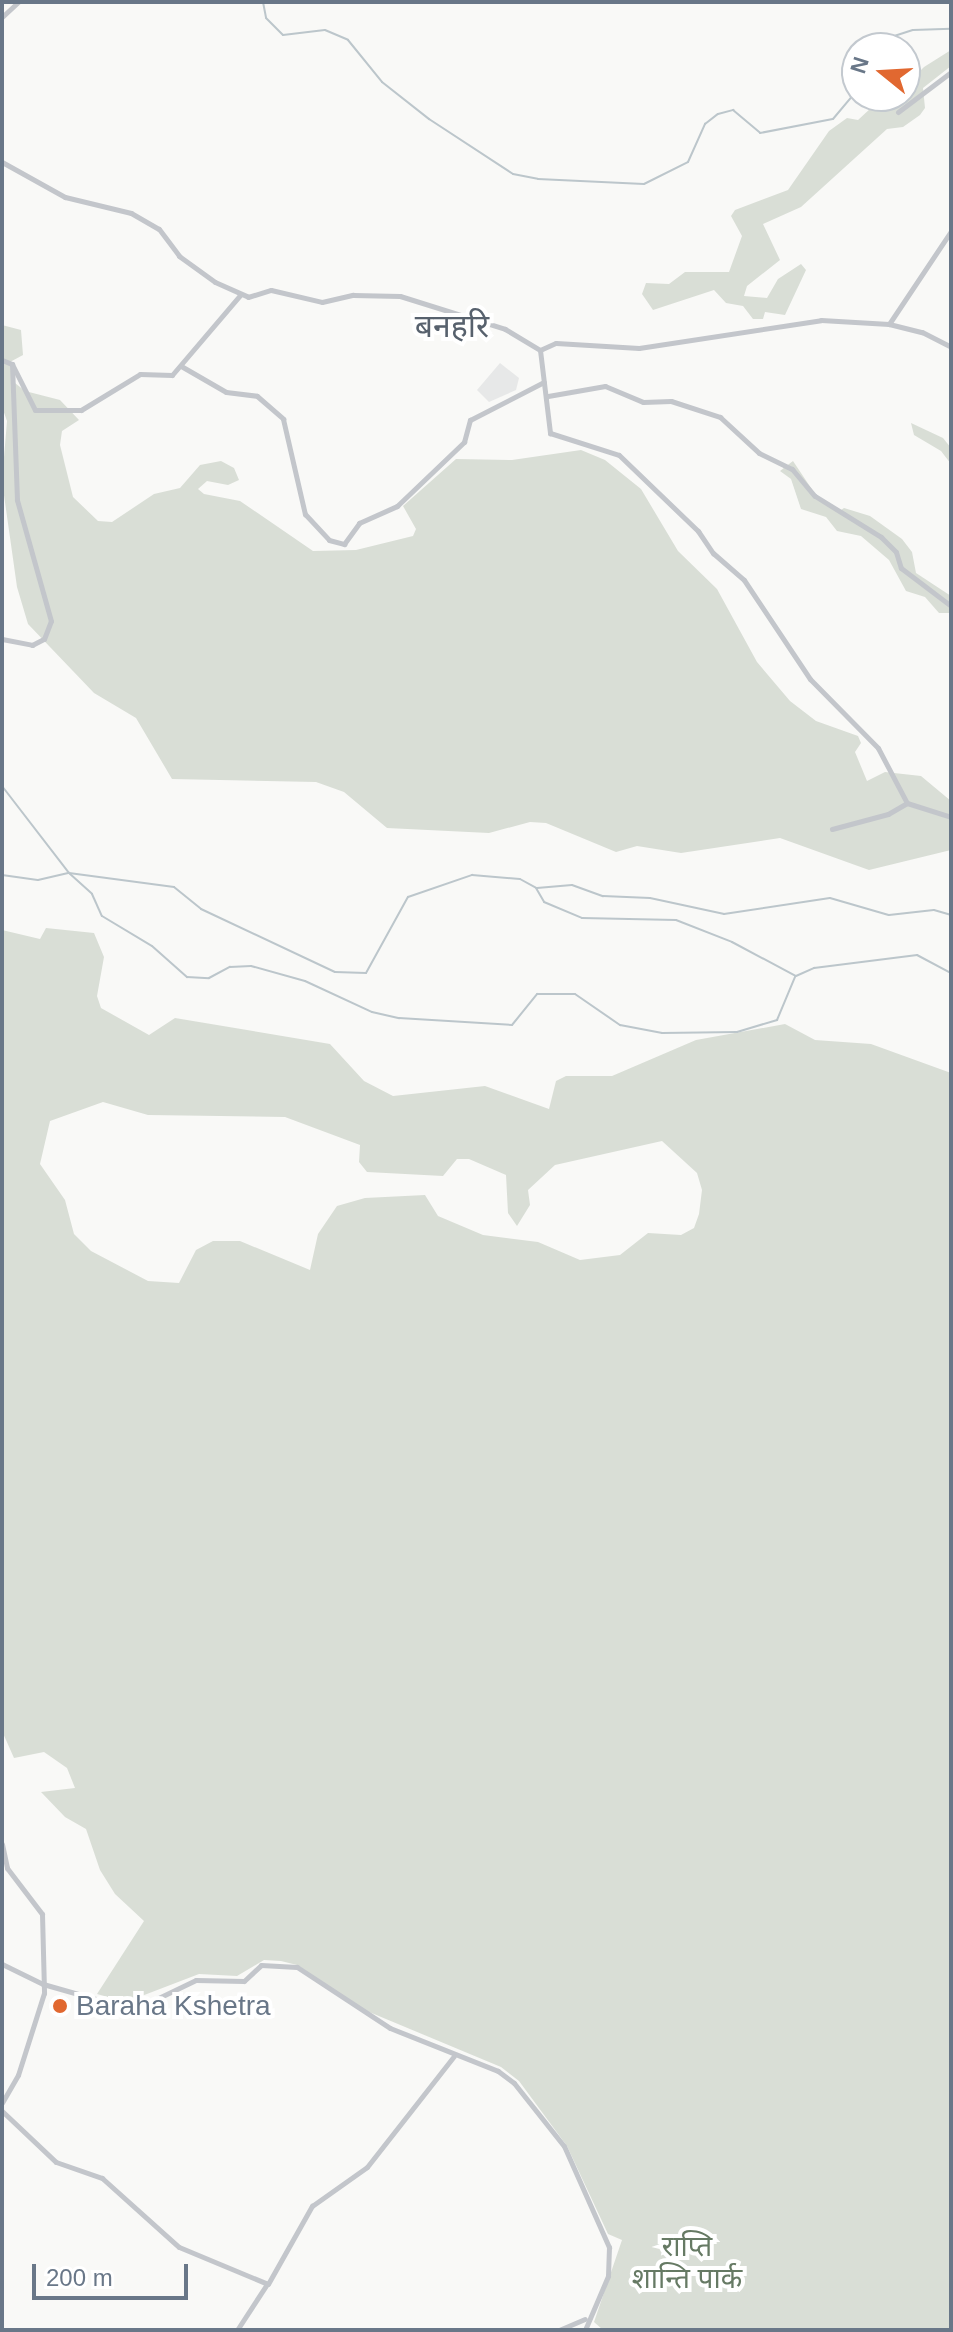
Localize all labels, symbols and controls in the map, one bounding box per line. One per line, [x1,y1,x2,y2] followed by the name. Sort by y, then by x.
[841,32,921,112] north arrow
[845,54,874,76] text: N
[415,307,489,345] district label: बनहरि
[76,1989,271,2023] place label: Baraha Kshetra
[51,1997,69,2015] marker: Baraha Kshetra
[632,2230,742,2296] park label: राप्ति शान्ति पार्क
[36,2248,192,2298] scale bar
[46,2264,113,2291] text: 200 m

